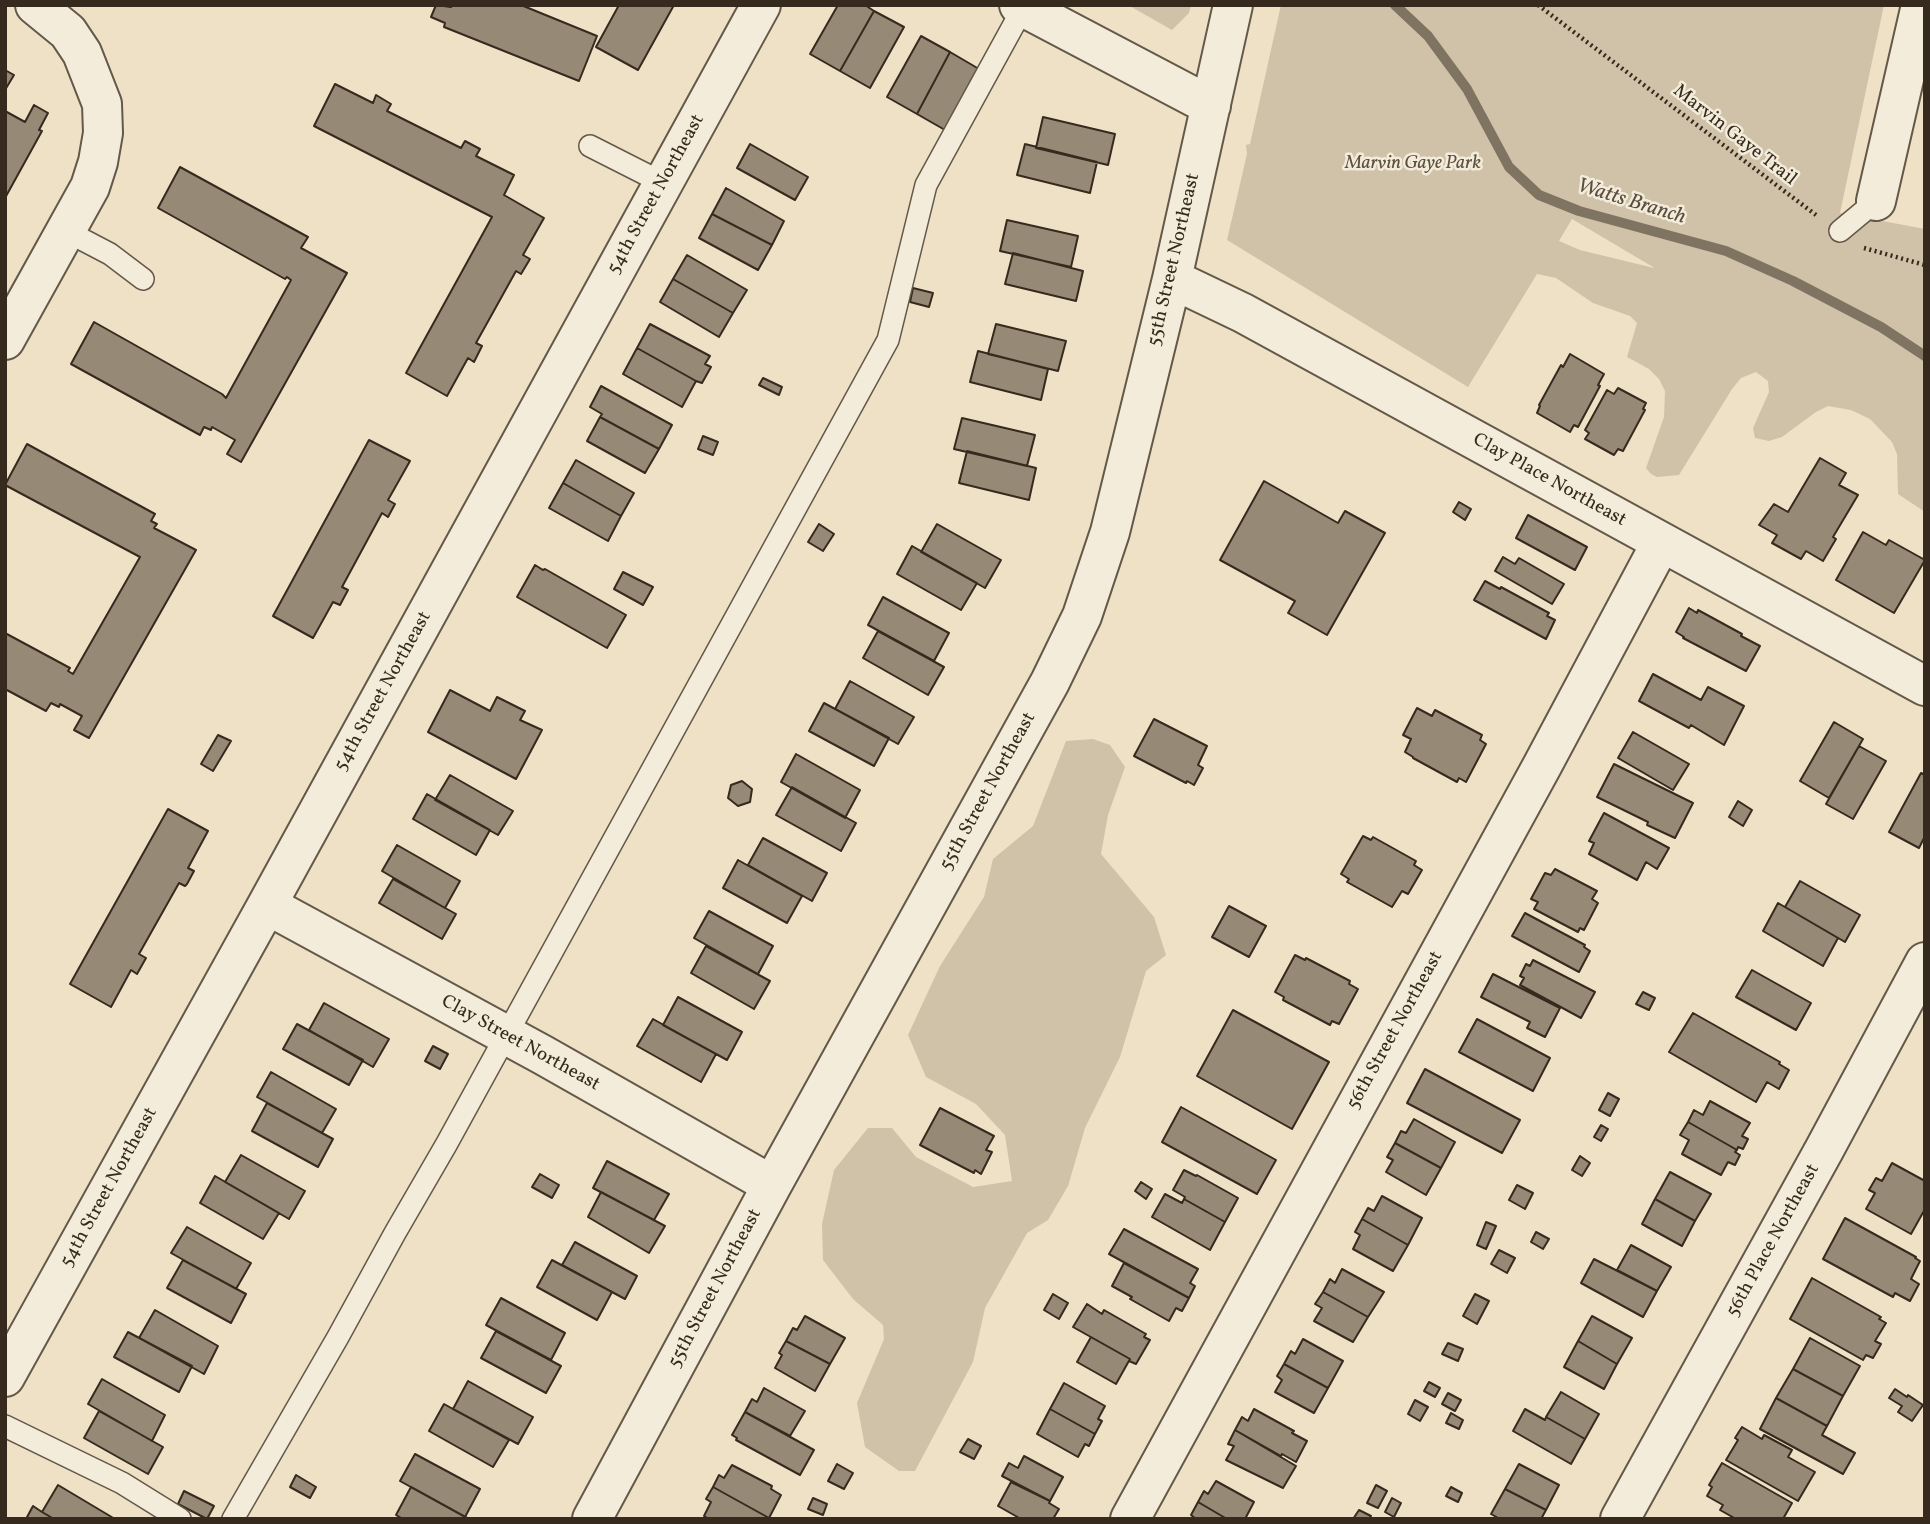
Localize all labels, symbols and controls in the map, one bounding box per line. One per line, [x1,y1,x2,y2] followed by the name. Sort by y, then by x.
[1668,81,1800,191] street label: Marvin Gaye Trail
[604,111,710,279] street label: 54th Street Northeast
[1345,154,1481,176] park label: Marvin Gaye Park
[1144,171,1206,349] street label: 55th Street Northeast
[1574,175,1688,231] water label: Watts Branch
[1468,429,1630,533] street label: Clay Place Northeast
[331,608,437,776] street label: 54th Street Northeast
[936,709,1042,875] street label: 55th Street Northeast
[1343,948,1449,1114] street label: 56th Street Northeast
[437,991,603,1097] street label: Clay Street Northeast
[57,1104,163,1272] street label: 54th Street Northeast
[1722,1160,1826,1322] street label: 56th Place Northeast
[664,1205,768,1373] street label: 55th Street Northeast

